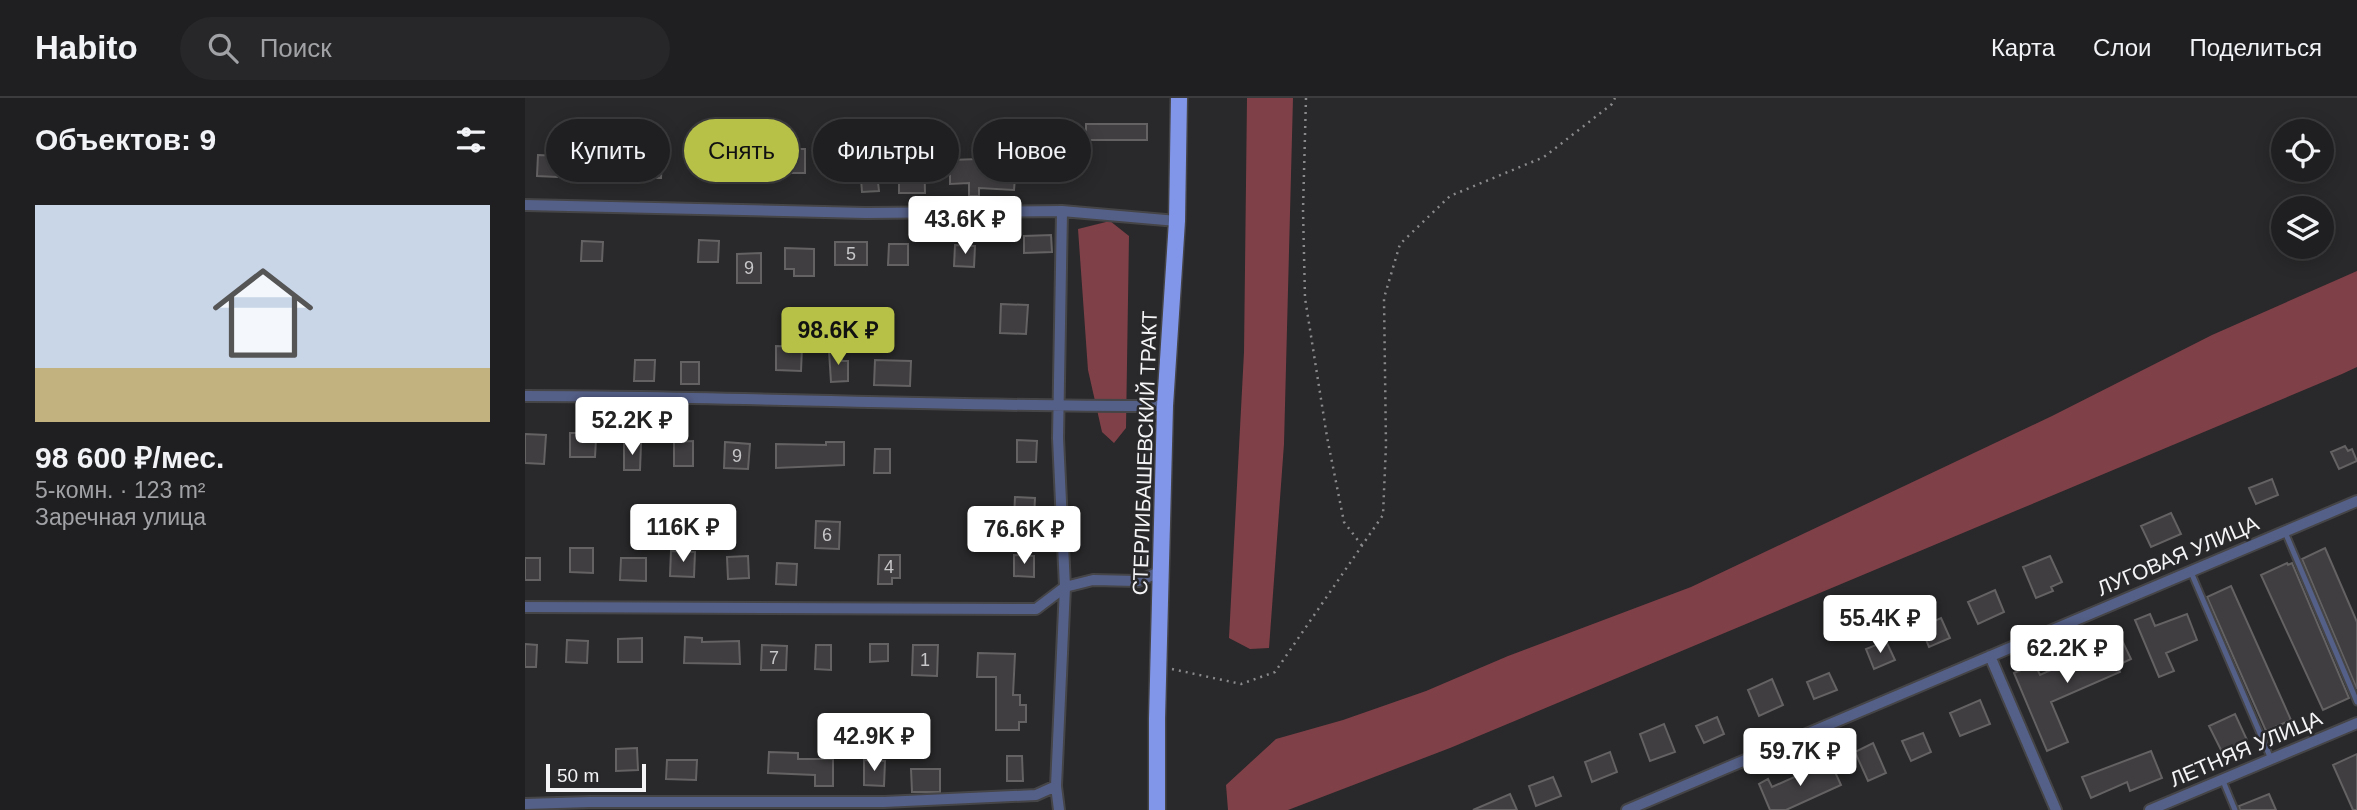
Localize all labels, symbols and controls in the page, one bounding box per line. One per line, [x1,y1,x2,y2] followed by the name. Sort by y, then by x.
[180,17,670,80] search box
[35,29,138,66] text: Habito
[204,29,242,67] icon: search
[260,33,332,63] text: Поиск
[1991,34,2055,61] text: Карта
[2093,34,2151,61] text: Слои
[2189,34,2322,61] text: Поделиться
[546,119,670,182] chip: Купить
[684,119,799,182] chip: Снять
[813,119,959,182] chip: Фильтры
[973,119,1091,182] chip: Новое
[2271,119,2334,259] map controls
[2271,119,2334,182] button: locate
[452,121,490,159] icon: filters
[35,123,216,156] text: Объектов: 9
[2271,196,2334,259] button: layers
[900,197,1030,256] pin: 43.6K ₽
[924,206,1006,232] text: 43.6K ₽
[846,244,856,264] house number: 5
[200,250,326,376] icon: home
[744,258,754,278] house number: 9
[773,308,903,367] pin: 98.6K ₽
[1128,310,1161,596] street label: СТЕРЛИБАШЕВСКИЙ ТРАКТ
[797,317,879,343] text: 98.6K ₽
[567,398,697,457] pin: 52.2K ₽
[591,407,673,433] text: 52.2K ₽
[35,441,224,474] text: 98 600 ₽/мес.
[732,446,742,466] house number: 9
[35,477,206,503] text: 5-комн. · 123 m²
[35,504,206,530] text: Заречная улица
[626,504,740,564] pin: 116K ₽
[959,506,1089,566] pin: 76.6K ₽
[2094,511,2262,600] street label: ЛУГОВАЯ УЛИЦА
[646,514,720,540] text: 116K ₽
[983,516,1065,542] text: 76.6K ₽
[822,525,832,545] house number: 6
[884,557,894,577] house number: 4
[1815,596,1945,655] pin: 55.4K ₽
[1839,605,1921,631] text: 55.4K ₽
[2002,626,2132,685] pin: 62.2K ₽
[2026,635,2108,661] text: 62.2K ₽
[769,648,779,668] house number: 7
[920,650,930,670] house number: 1
[2166,706,2325,791] street label: ЛЕТНЯЯ УЛИЦА
[809,714,939,773] pin: 42.9K ₽
[833,723,915,749] text: 42.9K ₽
[1735,728,1865,788] pin: 59.7K ₽
[1759,738,1841,764] text: 59.7K ₽
[546,761,646,793] scale bar
[557,765,599,786] text: 50 m

